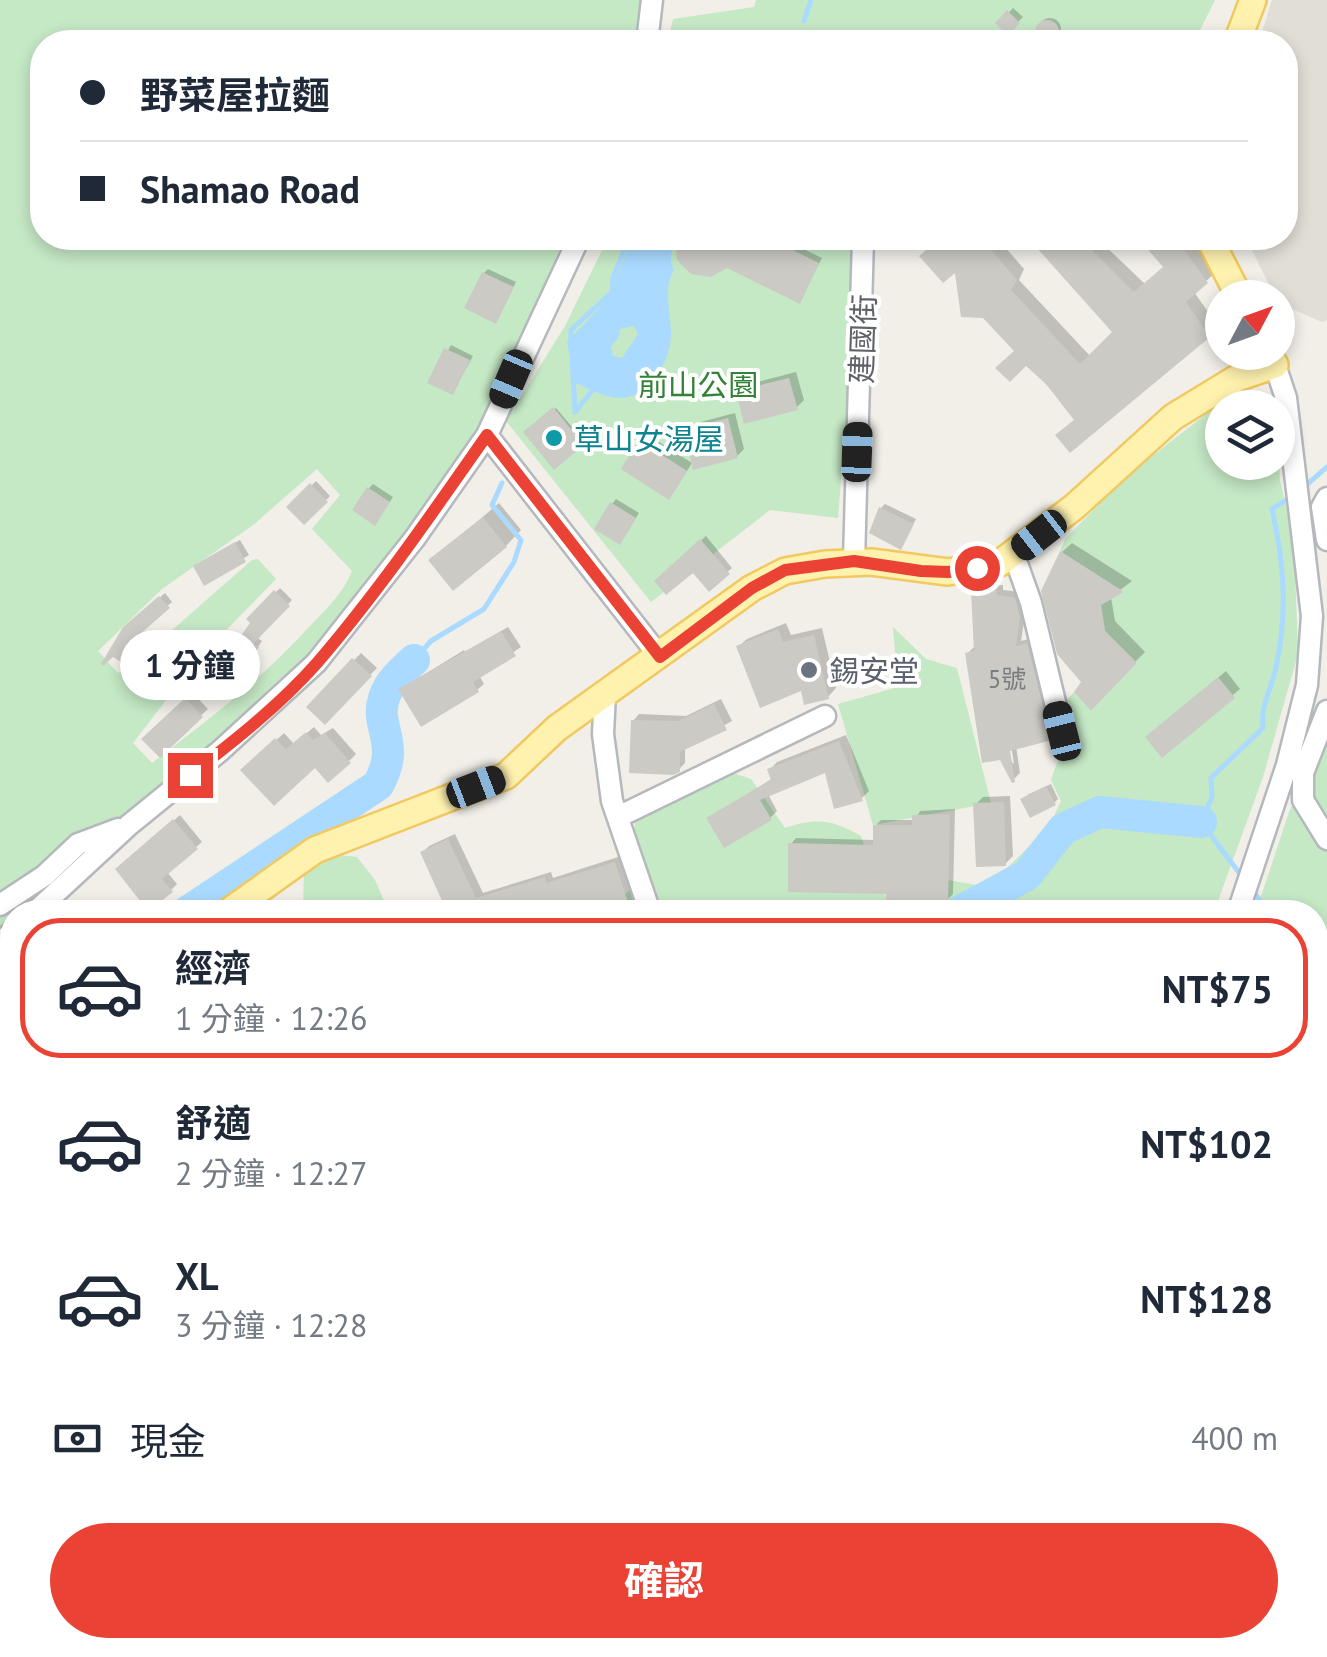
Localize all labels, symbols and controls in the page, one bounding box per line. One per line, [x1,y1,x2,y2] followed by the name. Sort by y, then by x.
[140,70,330,119] text: 野菜屋拉麵
[140,164,360,213] text: Shamao Road
[1205,280,1295,370] north arrow
[1205,280,1295,480] map controls
[841,293,883,385] street label: 建國街
[485,346,537,412] car
[638,365,758,404] park label: 前山公園
[1205,390,1295,480] button: layers
[574,419,724,458] place label: 草山女湯屋
[841,421,873,483] car
[543,427,565,449] marker: 草山女湯屋
[1006,505,1072,565] car
[955,546,1000,591] route start
[120,630,260,700] callout: 1 分鐘
[145,644,235,686] text: 1 分鐘
[829,651,919,690] place label: 錫安堂
[798,659,820,681] marker: 錫安堂
[988,663,1026,695] house number: 5號
[1040,698,1084,764] car
[168,753,213,798] route end
[443,762,509,812] car
[55,943,145,1033] icon: car
[175,943,251,992] text: 經濟
[1162,964,1273,1013] text: NT$75
[175,997,367,1039] text: 1 分鐘 · 12:26
[55,1098,145,1188] icon: car
[175,1098,251,1147] text: 舒適
[1140,1119,1273,1168] text: NT$102
[175,1152,367,1194] text: 2 分鐘 · 12:27
[175,1251,219,1300] text: XL
[55,1253,145,1343] icon: car
[1140,1274,1273,1323] text: NT$128
[175,1304,367,1346] text: 3 分鐘 · 12:28
[50,1411,105,1466] icon: cash
[130,1416,206,1465] text: 現金
[1191,1417,1278,1459] text: 400 m
[50,1523,1278,1638] button: 確認

